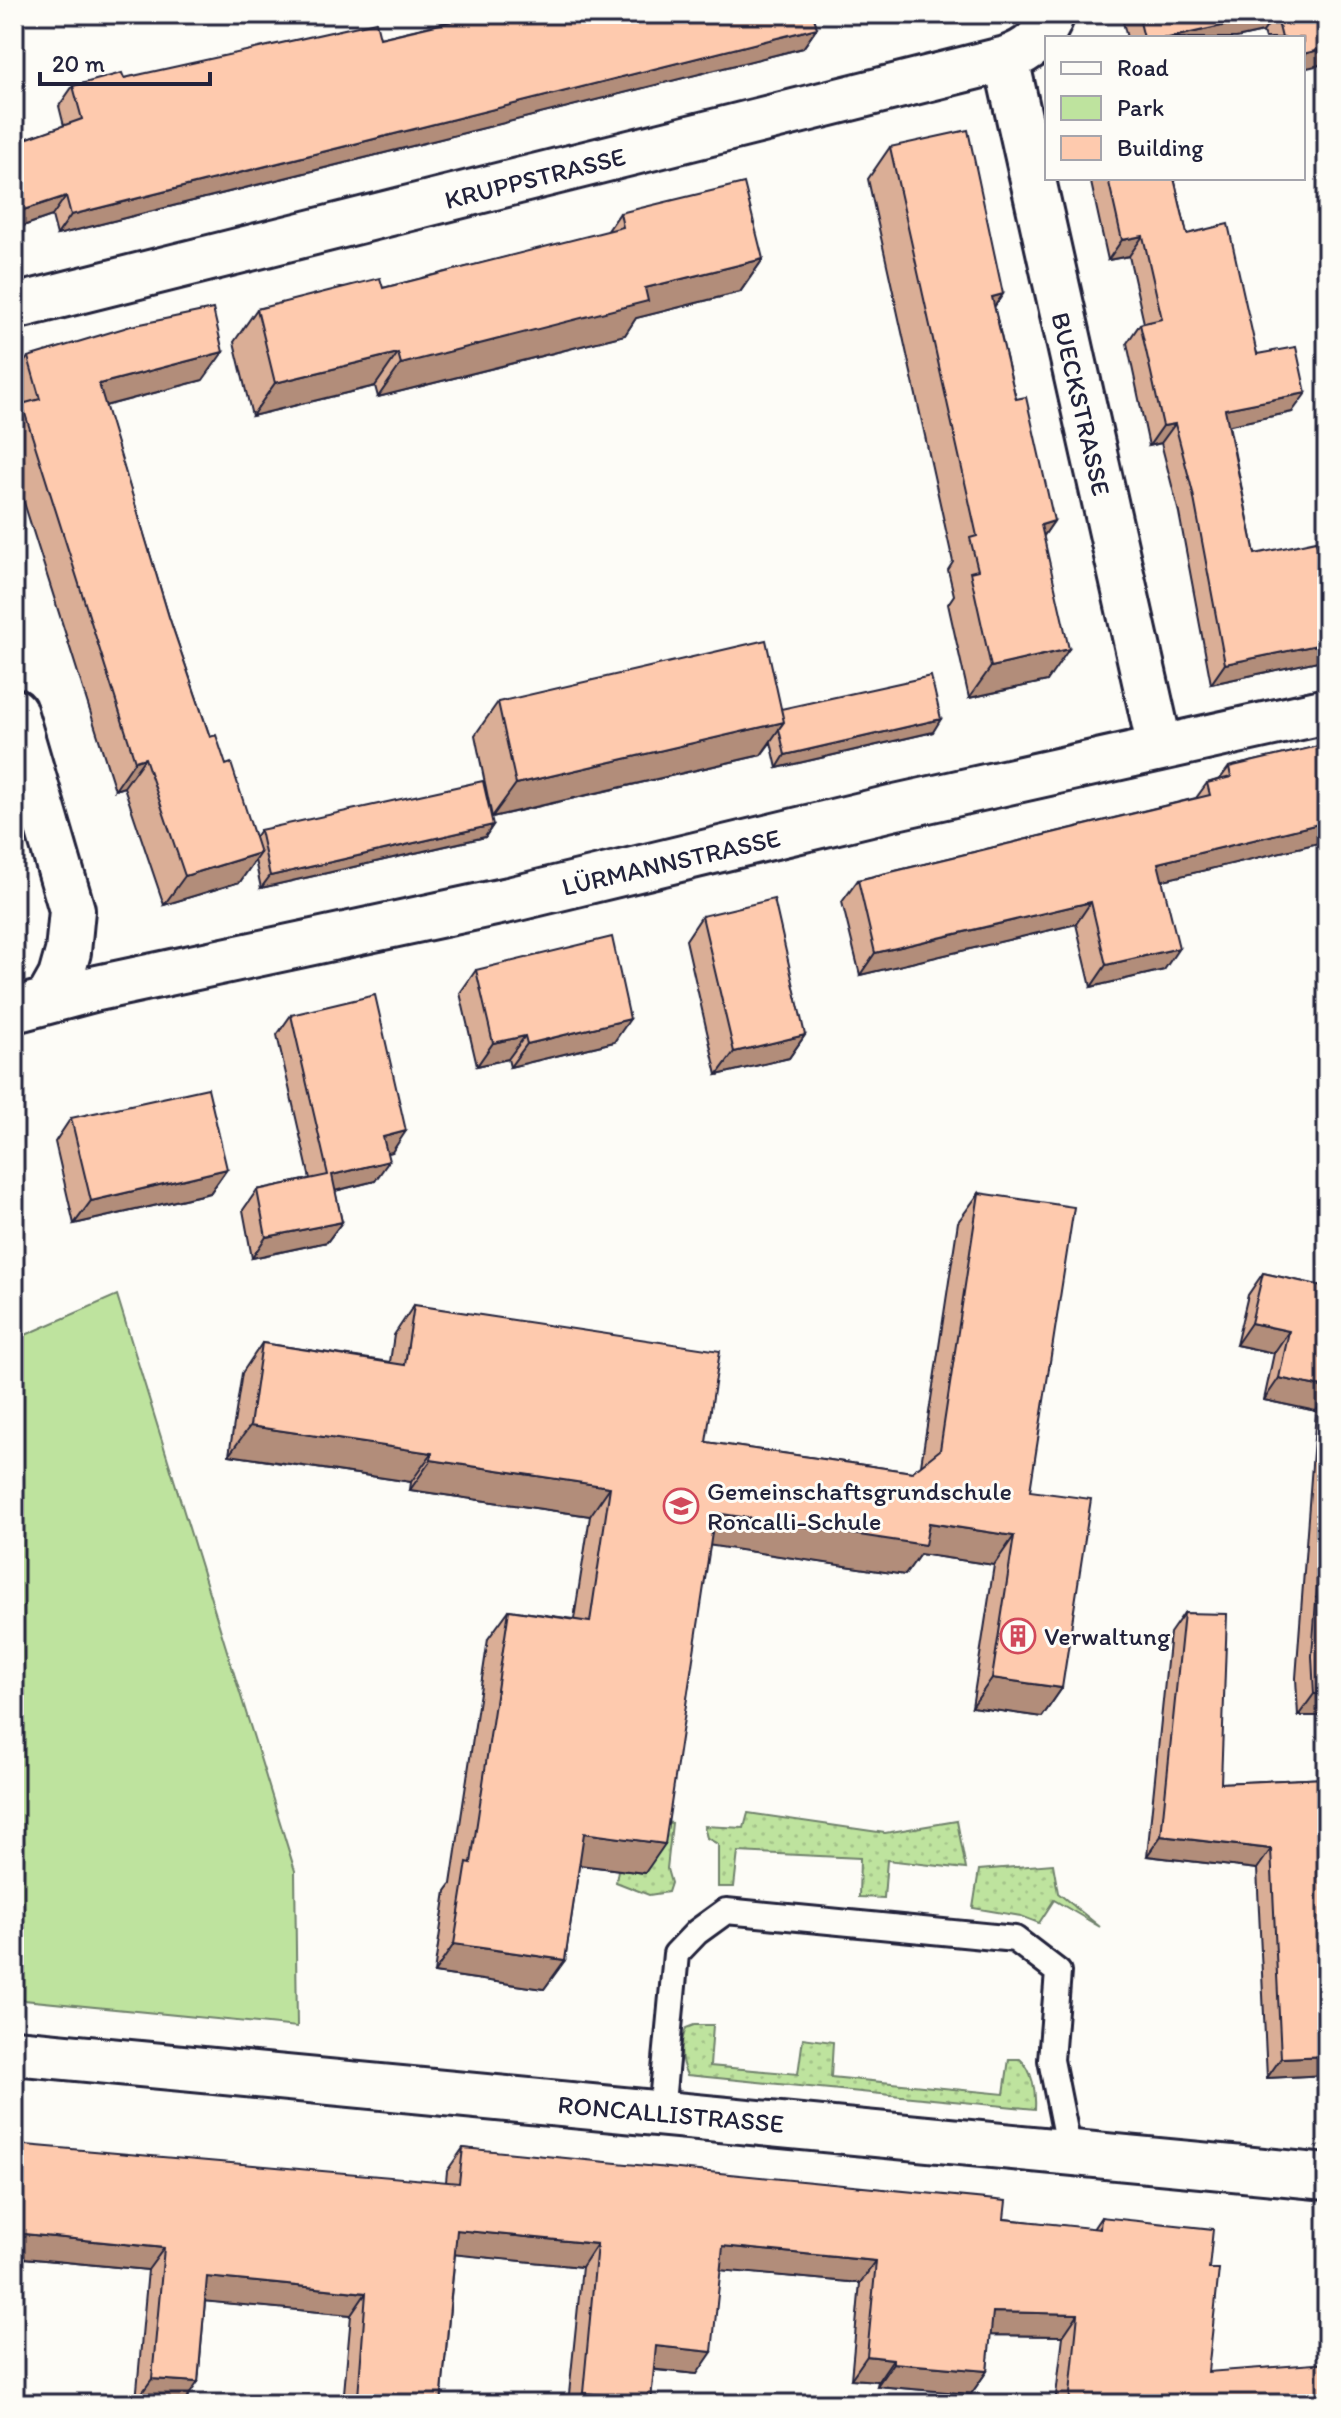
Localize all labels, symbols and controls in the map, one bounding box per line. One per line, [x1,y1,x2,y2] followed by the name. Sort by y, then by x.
[40,36,210,86] scale bar
[1045,36,1305,180] legend
[52,49,105,78] text: 20 m
[1117,53,1169,82] text: Road
[1117,93,1164,122] text: Park
[1117,133,1204,162] text: Building
[441,140,629,216] street label: KRUPPSTRASSE
[1044,309,1118,499] street label: BUECKSTRASSE
[559,821,783,903] street label: LÜRMANNSTRASSE
[707,1475,1012,1537] place label: Gemeinschaftsgrundschule Roncalli-Schule
[662,1487,700,1525] school or university icon: Gemeinschaftsgrundschule Roncalli-Schule
[999,1617,1037,1655] building icon: Verwaltung
[1044,1620,1171,1652] place label: Verwaltung
[556,2088,786,2140] street label: RONCALLISTRASSE

